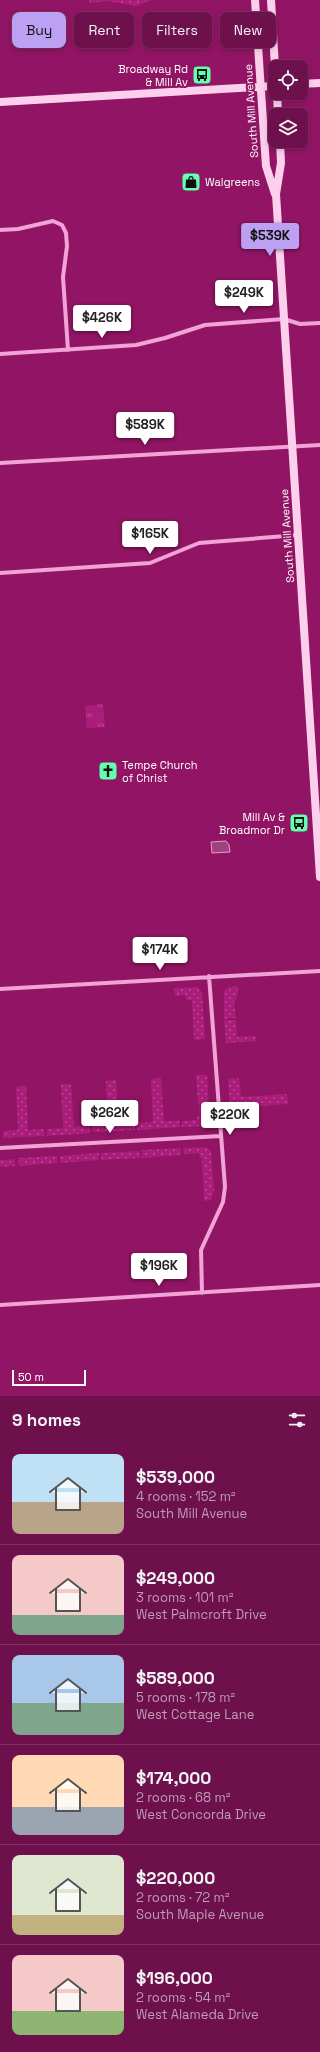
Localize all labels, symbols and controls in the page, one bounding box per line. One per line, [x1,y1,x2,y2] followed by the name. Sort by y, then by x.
[12,12,66,48] chip: Buy
[74,12,134,48] chip: Rent
[142,12,212,48] chip: Filters
[220,12,276,48] chip: New
[268,60,308,148] map controls
[268,60,308,100] button: locate
[118,62,188,89] place label: Broadway Rd & Mill Av
[191,64,213,86] bus stop icon: Broadway Rd & Mill Av
[241,64,261,158] street label: South Mill Avenue
[268,108,308,148] button: layers
[180,171,202,193] shop icon: Walgreens
[205,175,260,189] place label: Walgreens
[242,223,298,257] pin: $539K
[250,227,290,244] text: $539K
[216,280,272,314] pin: $249K
[224,284,264,301] text: $249K
[74,305,130,339] pin: $426K
[82,309,122,326] text: $426K
[117,412,173,446] pin: $589K
[125,416,165,433] text: $589K
[277,489,297,583] street label: South Mill Avenue
[122,521,178,555] pin: $165K
[131,525,169,542] text: $165K
[122,758,197,785] place label: Tempe Church of Christ
[97,760,119,782] church icon: Tempe Church of Christ
[219,810,285,837] place label: Mill Av & Broadmor Dr
[288,812,310,834] bus stop icon: Mill Av & Broadmor Dr
[132,937,188,971] pin: $174K
[142,941,178,958] text: $174K
[82,1100,138,1134] pin: $262K
[202,1102,258,1136] pin: $220K
[90,1104,130,1121] text: $262K
[210,1106,250,1123] text: $220K
[131,1253,187,1287] pin: $196K
[140,1257,178,1274] text: $196K
[12,1368,86,1387] scale bar
[18,1370,44,1384] text: 50 m
[12,1409,81,1431] text: 9 homes
[286,1409,308,1431] icon: filters
[136,1466,215,1488] text: $539,000
[44,1470,92,1518] icon: home
[136,1488,236,1505] text: 4 rooms · 152 m²
[136,1505,247,1522] text: South Mill Avenue
[136,1567,215,1589] text: $249,000
[44,1571,92,1619] icon: home
[136,1589,234,1606] text: 3 rooms · 101 m²
[136,1606,267,1623] text: West Palmcroft Drive
[136,1667,215,1689] text: $589,000
[44,1671,92,1719] icon: home
[136,1689,235,1706] text: 5 rooms · 178 m²
[136,1706,254,1723] text: West Cottage Lane
[136,1767,211,1789] text: $174,000
[44,1771,92,1819] icon: home
[136,1789,230,1806] text: 2 rooms · 68 m²
[136,1806,266,1823] text: West Concorda Drive
[136,1867,215,1889] text: $220,000
[44,1871,92,1919] icon: home
[136,1889,229,1906] text: 2 rooms · 72 m²
[136,1906,264,1923] text: South Maple Avenue
[136,1967,213,1989] text: $196,000
[44,1971,92,2019] icon: home
[136,1989,230,2006] text: 2 rooms · 54 m²
[136,2006,259,2023] text: West Alameda Drive

